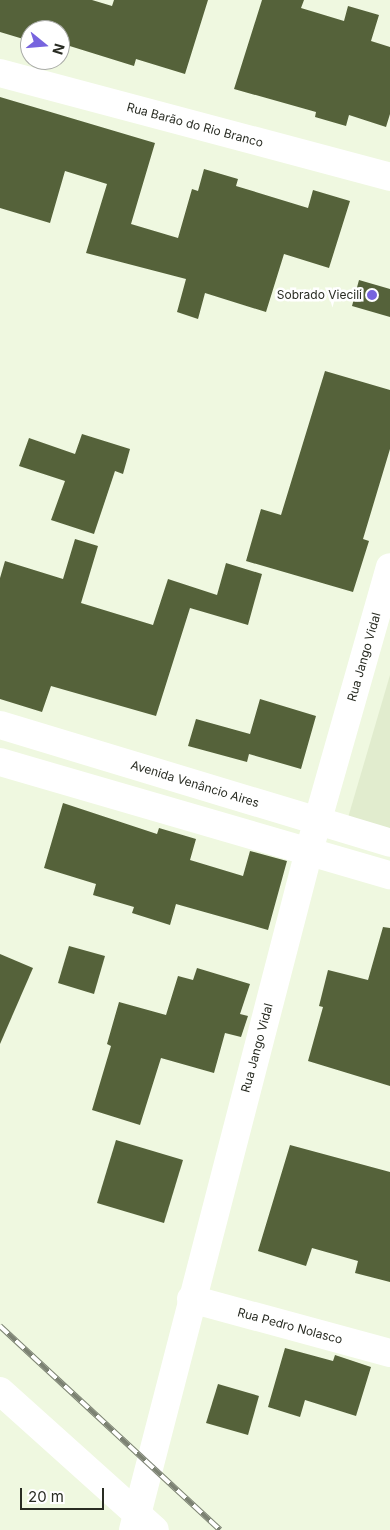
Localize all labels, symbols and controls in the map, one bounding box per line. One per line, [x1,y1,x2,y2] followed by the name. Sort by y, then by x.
[20,20,70,70] north arrow
[49,42,69,57] text: N
[125,100,265,150] street label: Rua Barão do Rio Branco
[277,288,362,302] place label: Sobrado Viecili
[366,289,378,301] marker: Sobrado Viecili
[344,611,384,703] street label: Rua Jango Vidal
[129,758,261,810] street label: Avenida Venâncio Aires
[238,1002,276,1094] street label: Rua Jango Vidal
[236,1305,344,1347] street label: Rua Pedro Nolasco
[22,1478,106,1510] scale bar
[28,1487,64,1506] text: 20 m

